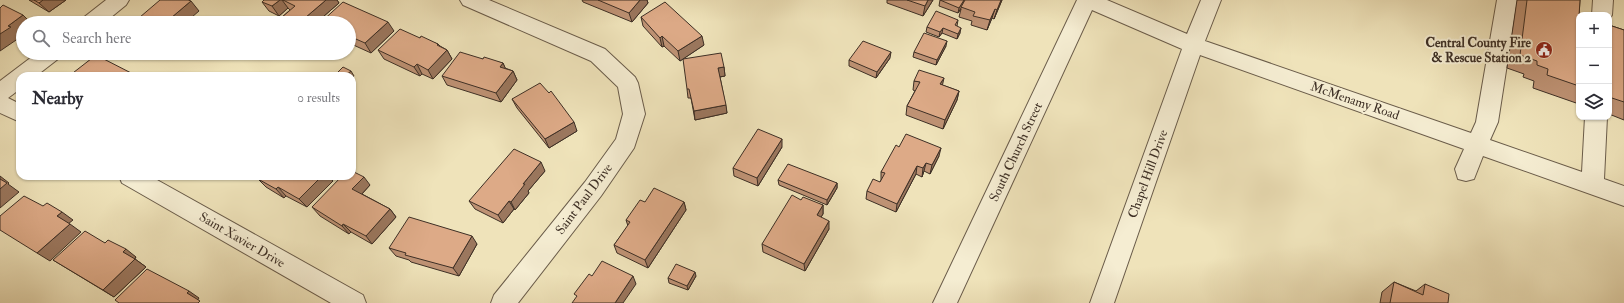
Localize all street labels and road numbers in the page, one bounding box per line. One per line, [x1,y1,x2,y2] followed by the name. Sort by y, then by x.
[1308,78,1402,125] street label: McMenamy Road
[986,100,1046,204] street label: South Church Street
[1125,127,1173,221] street label: Chapel Hill Drive
[552,160,616,238] street label: Saint Paul Drive
[196,209,288,271] street label: Saint Xavier Drive

